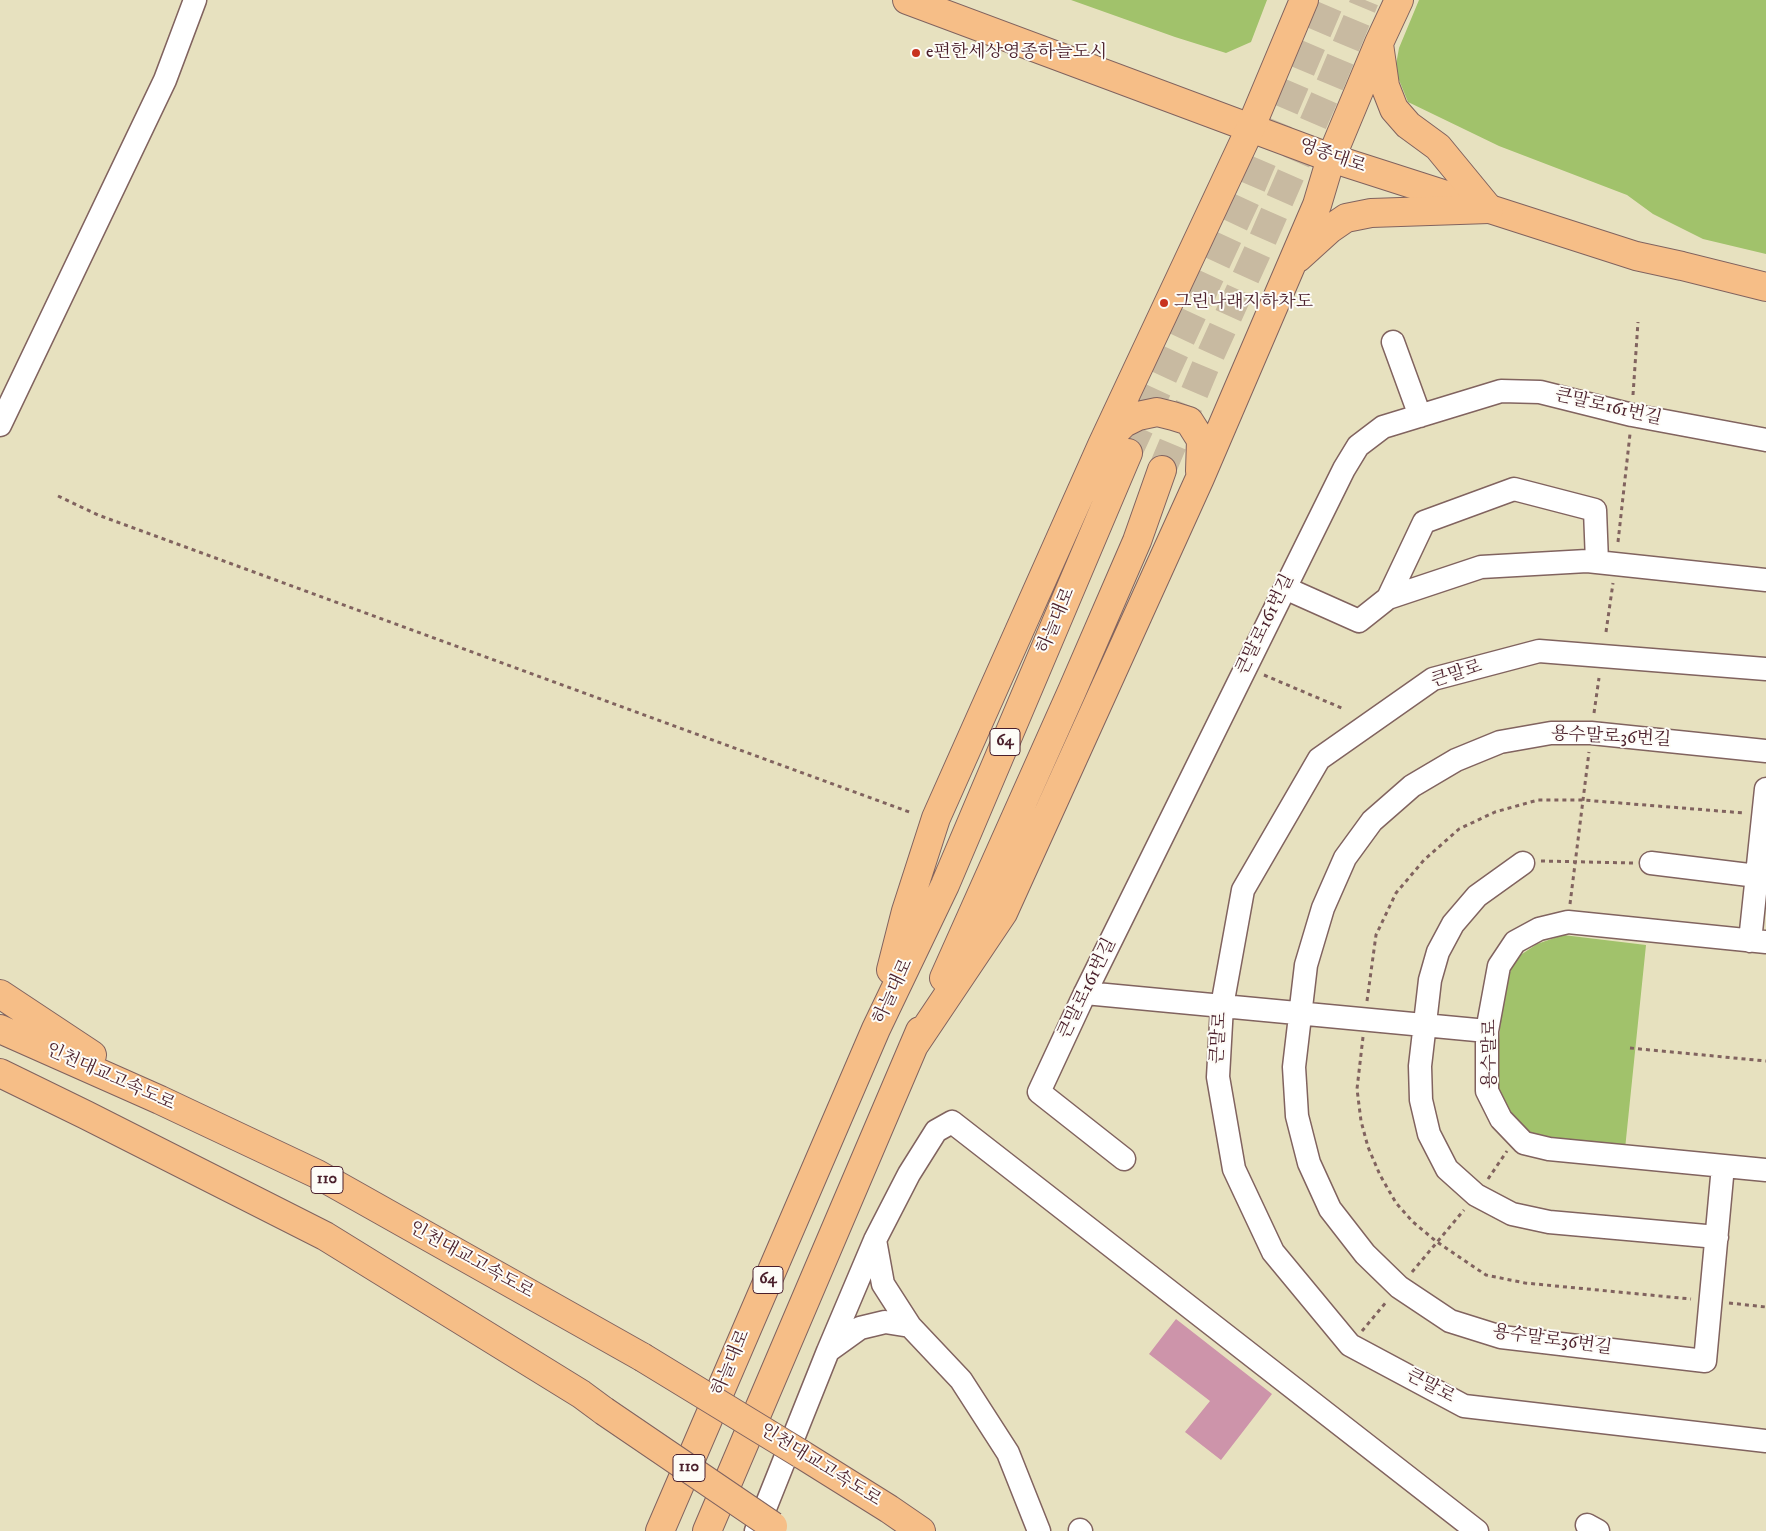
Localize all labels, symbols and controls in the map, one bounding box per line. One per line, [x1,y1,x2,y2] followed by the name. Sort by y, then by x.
[926,42,1107,64] place label: e편한세상영종하늘도시
[910,47,922,59] marker: e편한세상영종하늘도시
[1296,135,1368,179] street label: 영종대로
[1174,292,1313,314] place label: 그린나래지하차도
[1158,297,1170,309] marker: 그린나래지하차도
[1552,385,1664,431] street label: 큰말로161번길
[1232,571,1300,679] street label: 큰말로161번길
[1033,585,1081,657] street label: 하늘대로
[1429,657,1485,693] street label: 큰말로
[1550,724,1672,752] street label: 용수말로36번길
[990,729,1020,756] road number: 64
[1054,935,1122,1043] street label: 큰말로161번길
[870,956,918,1028] street label: 하늘대로
[1207,1011,1233,1065] street label: 큰말로
[1480,1019,1502,1089] street label: 용수말로
[42,1040,178,1116] street label: 인천대교고속도로
[311,1166,343,1194] road number: 110
[405,1218,537,1304] street label: 인천대교고속도로
[753,1266,783,1294] road number: 64
[1491,1322,1613,1360] street label: 용수말로36번길
[708,1327,756,1399] street label: 하늘대로
[1402,1365,1458,1409] street label: 큰말로
[755,1420,885,1512] street label: 인천대교고속도로
[673,1455,705,1482] road number: 110

